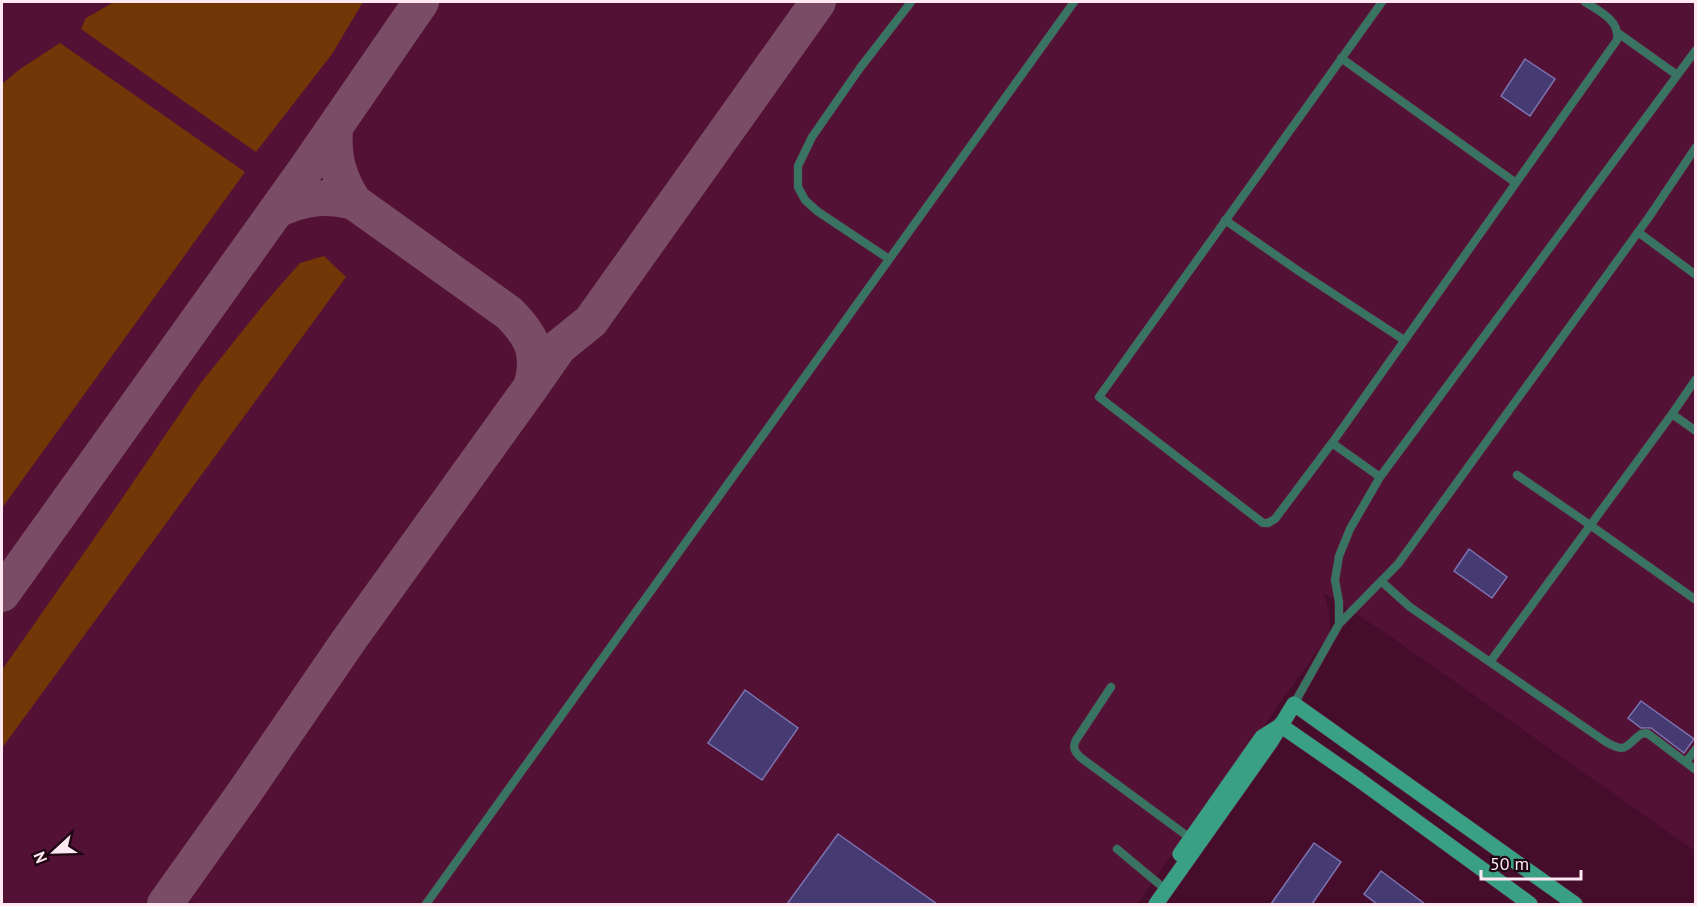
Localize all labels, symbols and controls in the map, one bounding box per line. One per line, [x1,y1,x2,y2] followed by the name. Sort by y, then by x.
[24,822,84,882] north arrow
[1481,843,1582,881] scale bar
[29,849,51,866] text: N
[1490,852,1529,875] text: 50 m

